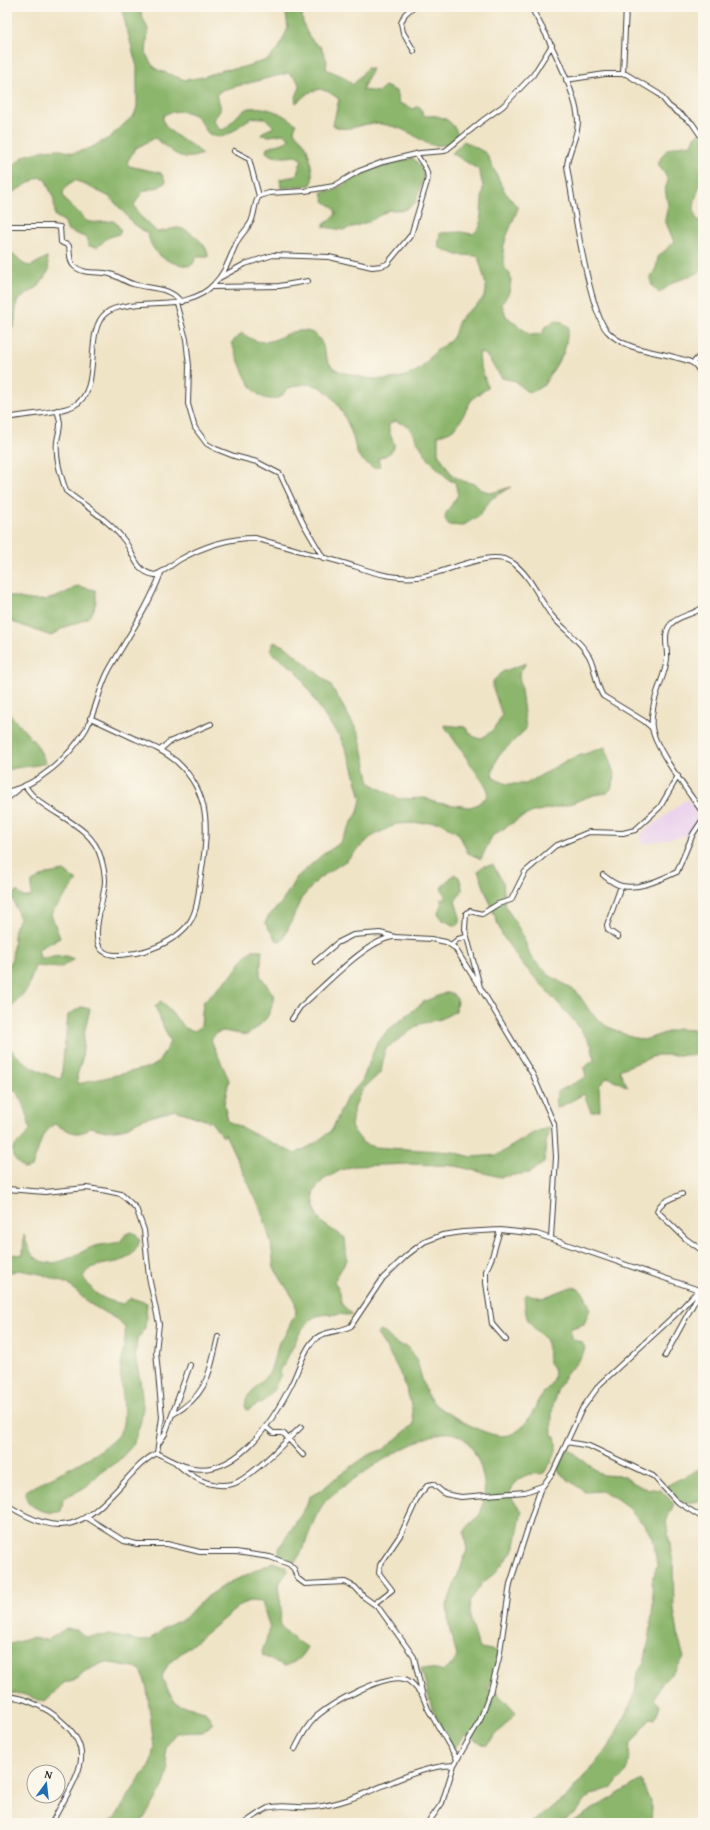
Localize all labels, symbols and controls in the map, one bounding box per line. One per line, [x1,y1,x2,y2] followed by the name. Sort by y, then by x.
[26,1764,66,1804] north arrow
[43,1766,55,1783] text: N

